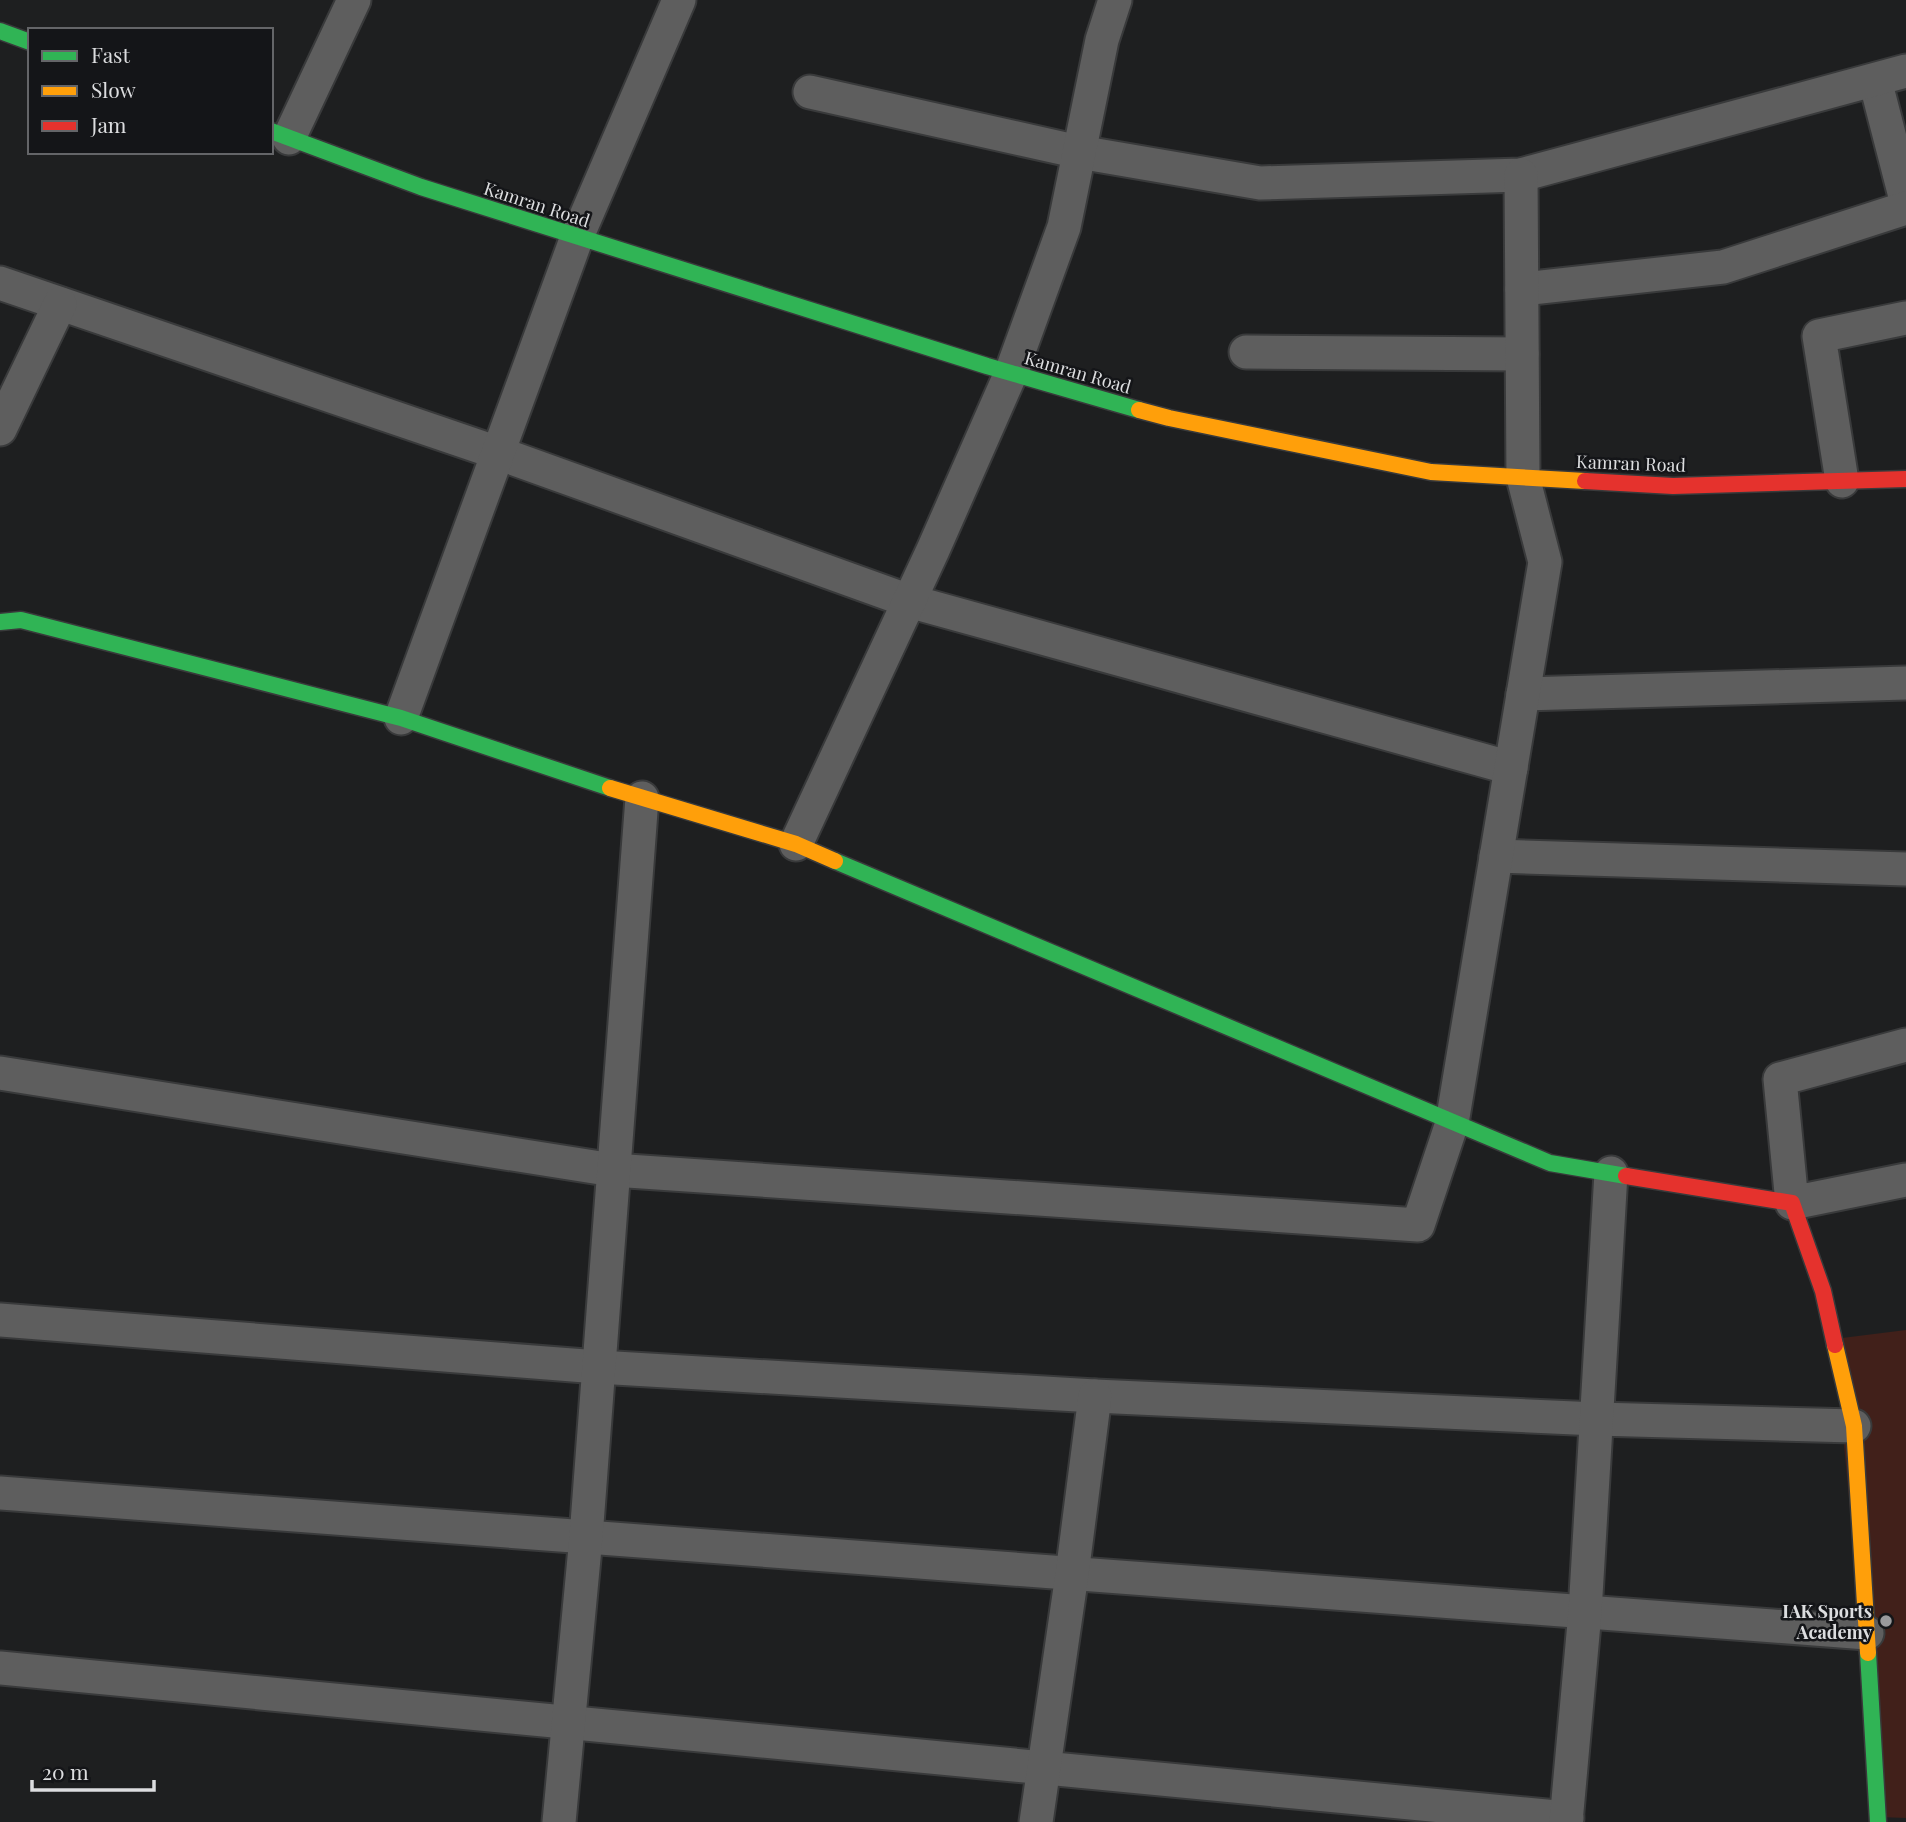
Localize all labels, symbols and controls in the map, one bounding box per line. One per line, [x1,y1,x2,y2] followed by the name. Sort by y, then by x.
[28,28,273,154] legend
[91,40,130,68] text: Fast
[91,75,136,103] text: Slow
[90,110,127,138] text: Jam
[481,176,593,233] street label: Kamran Road
[1022,345,1135,399] street label: Kamran Road
[1576,449,1687,477] street label: Kamran Road
[1782,1599,1873,1644] place label: IAK Sports Academy
[1878,1613,1894,1629] marker: IAK Sports Academy
[32,1748,154,1792] scale bar
[42,1757,89,1785] text: 20 m

